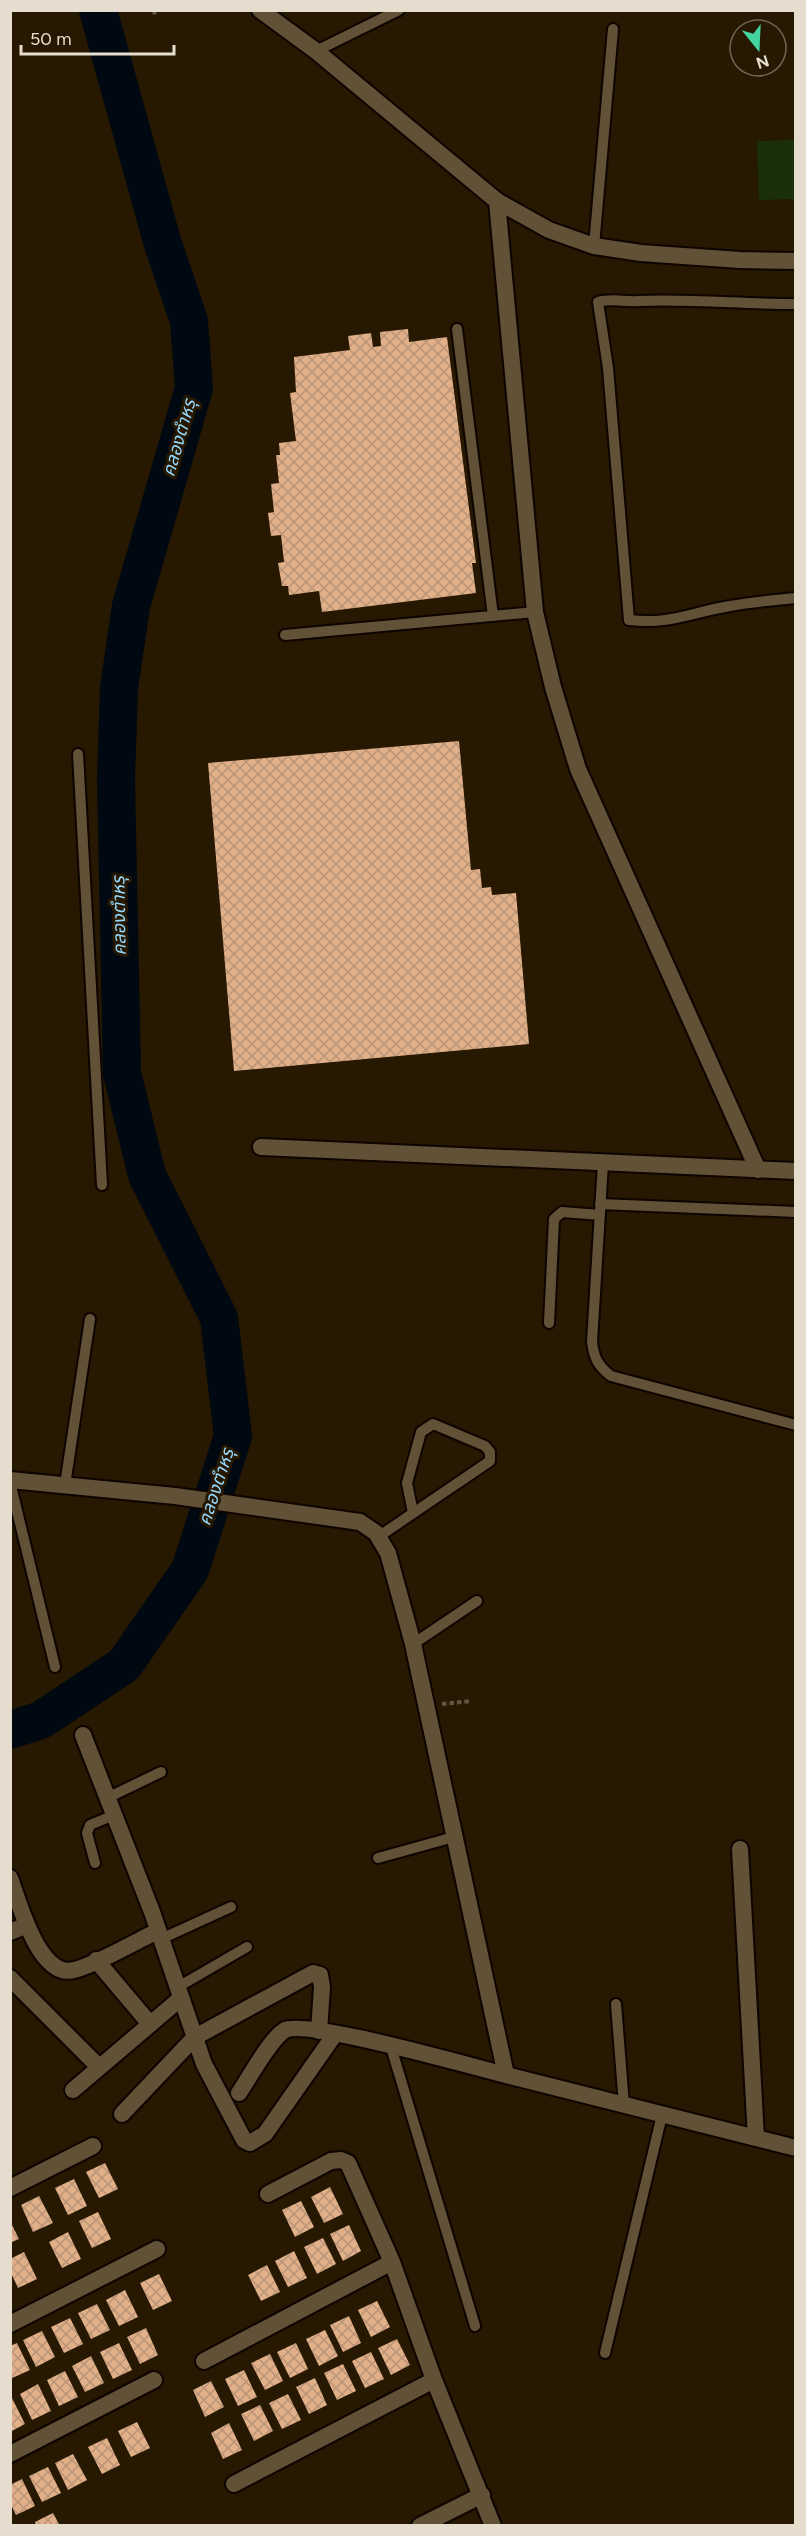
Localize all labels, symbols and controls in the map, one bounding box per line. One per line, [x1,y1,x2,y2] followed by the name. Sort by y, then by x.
[21,18,174,56] scale bar
[728,18,788,78] north arrow
[30,28,72,50] text: 50 m
[754,51,771,73] text: N
[157,396,201,479] water label: คลองตำหรุ
[107,875,131,956] water label: คลองตำหรุ
[193,1445,239,1528] water label: คลองตำหรุ

